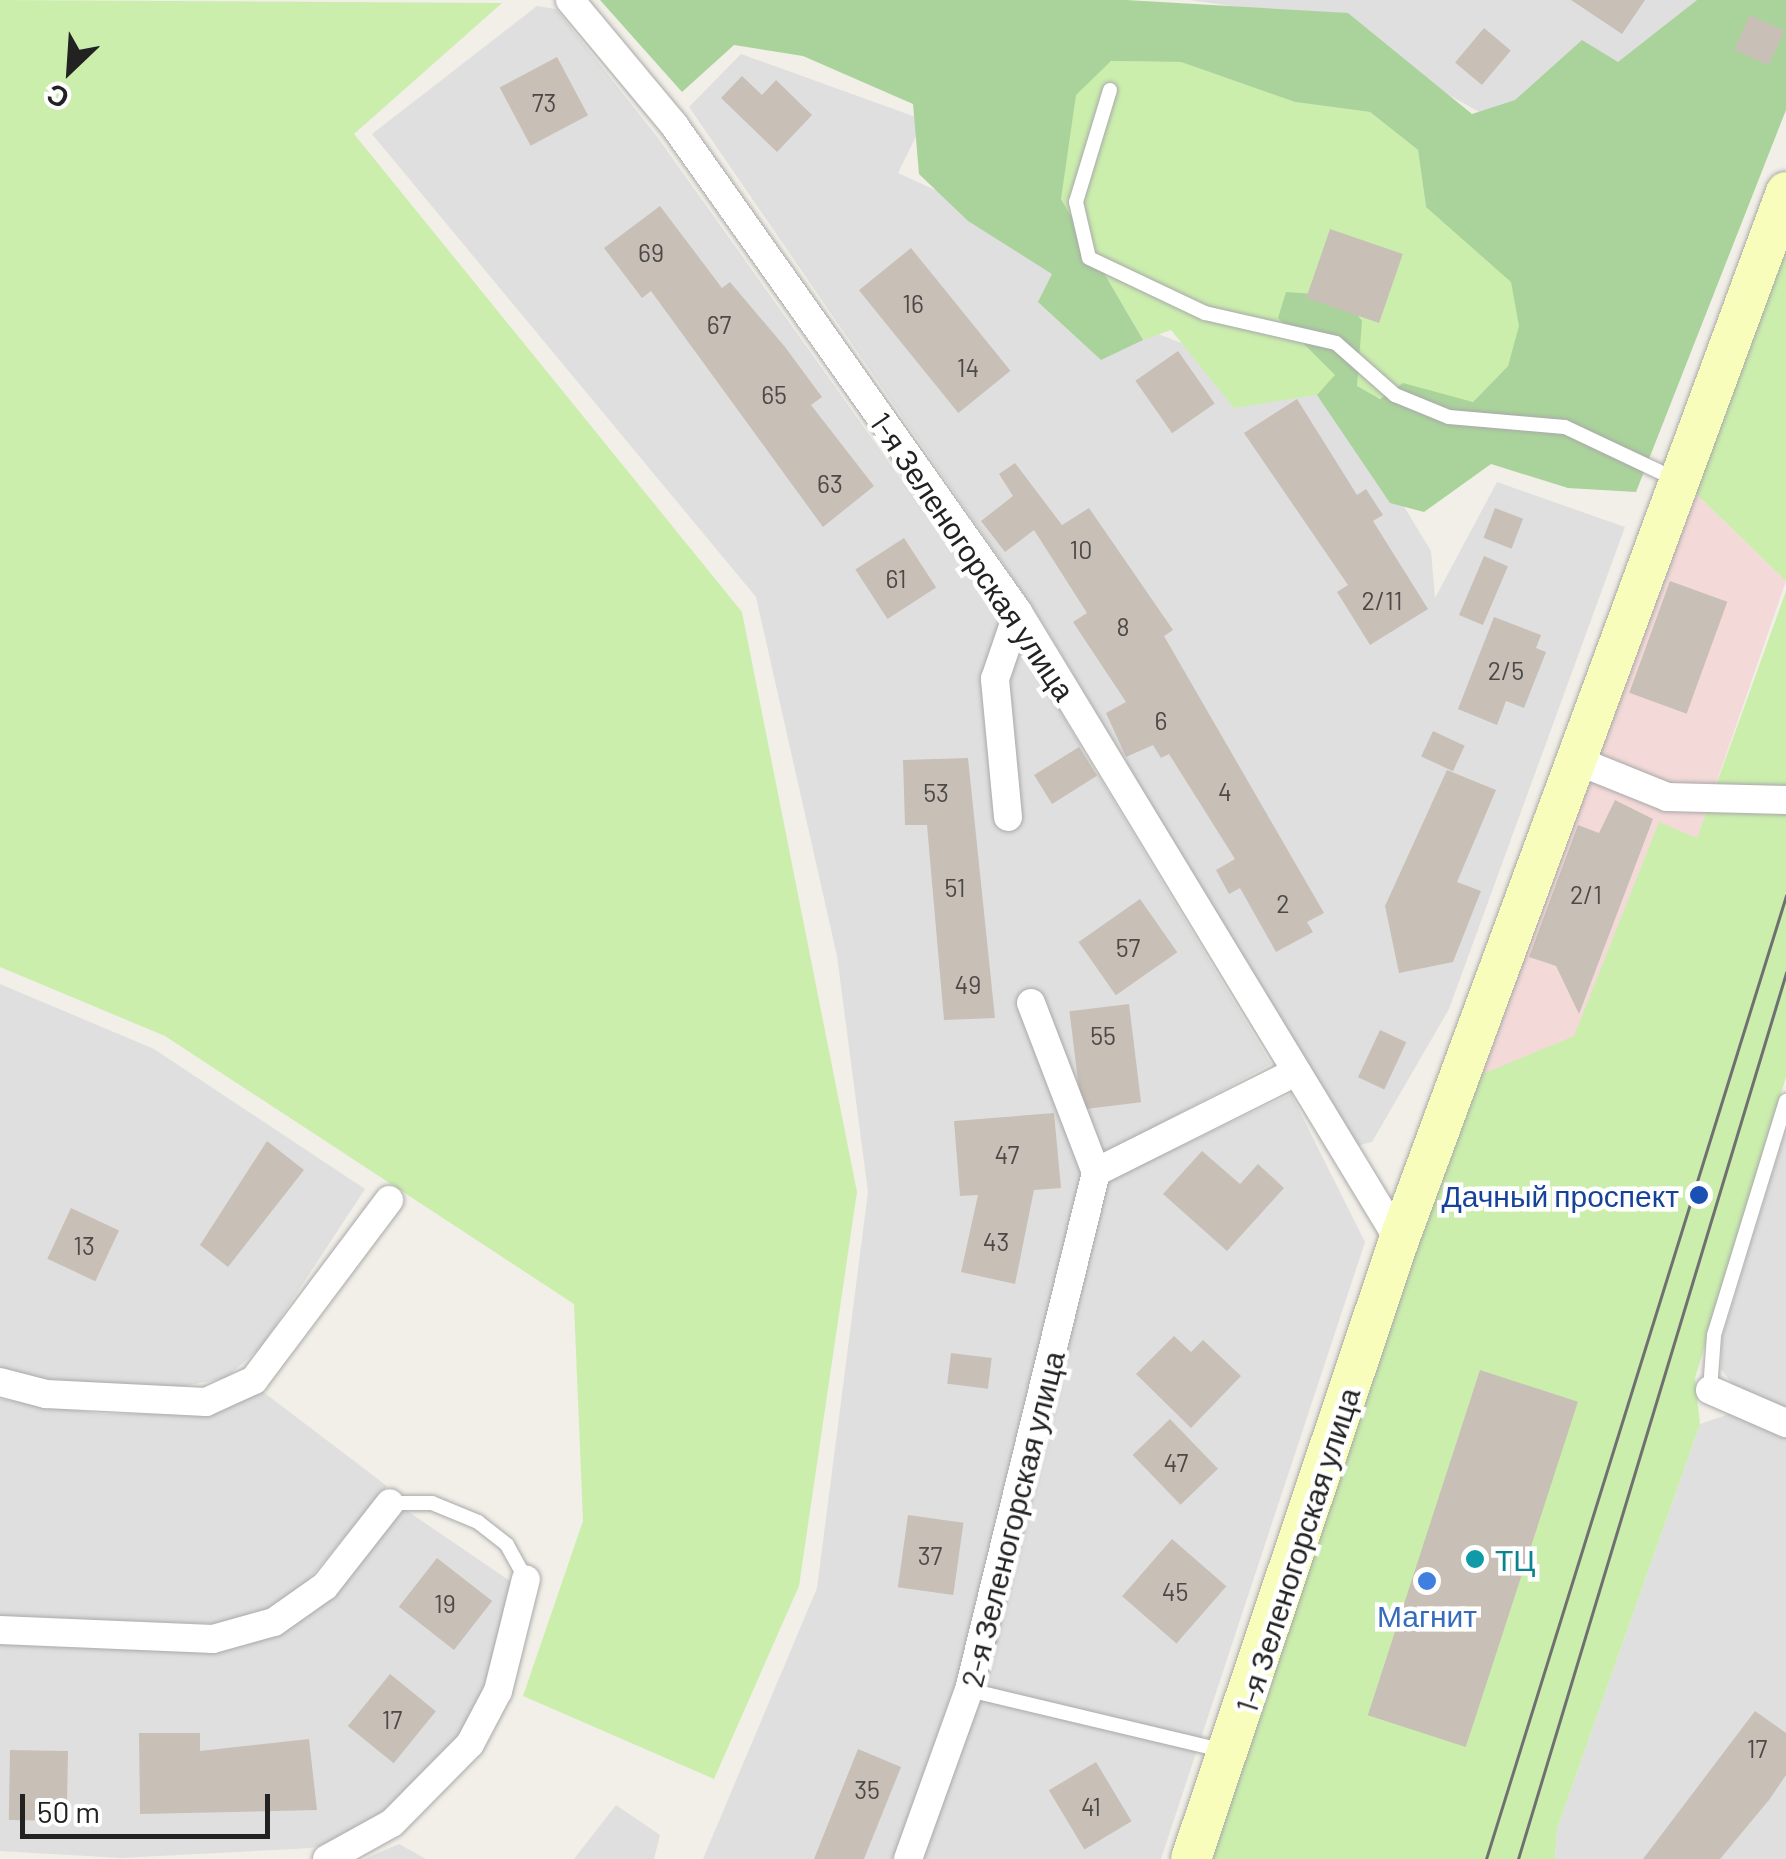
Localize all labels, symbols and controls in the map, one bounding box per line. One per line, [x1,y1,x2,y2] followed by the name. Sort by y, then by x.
[20,20,120,120] north arrow
[41,78,74,117] text: С
[532,87,556,117] house number: 73
[638,237,664,267] house number: 69
[902,288,924,318] house number: 16
[707,309,731,339] house number: 67
[957,352,979,382] house number: 14
[761,379,787,409] house number: 65
[863,405,1083,707] street label: 1-я Зеленогорская улица
[817,468,843,498] house number: 63
[1070,534,1092,564] house number: 10
[885,563,907,593] house number: 61
[1362,585,1402,615] house number: 2/11
[1116,611,1130,641] house number: 8
[1488,655,1524,685] house number: 2/5
[1155,705,1167,735] house number: 6
[1218,776,1232,806] house number: 4
[923,777,949,807] house number: 53
[945,872,965,902] house number: 51
[1570,879,1602,909] house number: 2/1
[1276,888,1290,918] house number: 2
[1116,932,1140,962] house number: 57
[955,969,981,999] house number: 49
[1090,1020,1116,1050] house number: 55
[995,1139,1019,1169] house number: 47
[1441,1177,1679,1213] place label: Дачный проспект
[1688,1184,1710,1206] marker: Дачный проспект
[983,1226,1009,1256] house number: 43
[73,1230,95,1260] house number: 13
[953,1347,1071,1691] street label: 2-я Зеленогорская улица
[1227,1383,1367,1717] street label: 1-я Зеленогорская улица
[1164,1447,1188,1477] house number: 47
[918,1540,942,1570] house number: 37
[1495,1541,1536,1577] place label: ТЦ
[1464,1548,1486,1570] marker: ТЦ
[1416,1570,1438,1592] marker: Магнит
[1162,1576,1188,1606] house number: 45
[434,1588,456,1618] house number: 19
[1377,1597,1477,1633] place label: Магнит
[382,1704,402,1734] house number: 17
[1747,1733,1767,1763] house number: 17
[25,1774,275,1836] scale bar
[854,1774,880,1804] house number: 35
[1081,1791,1101,1821] house number: 41
[37,1793,100,1829] text: 50 m

